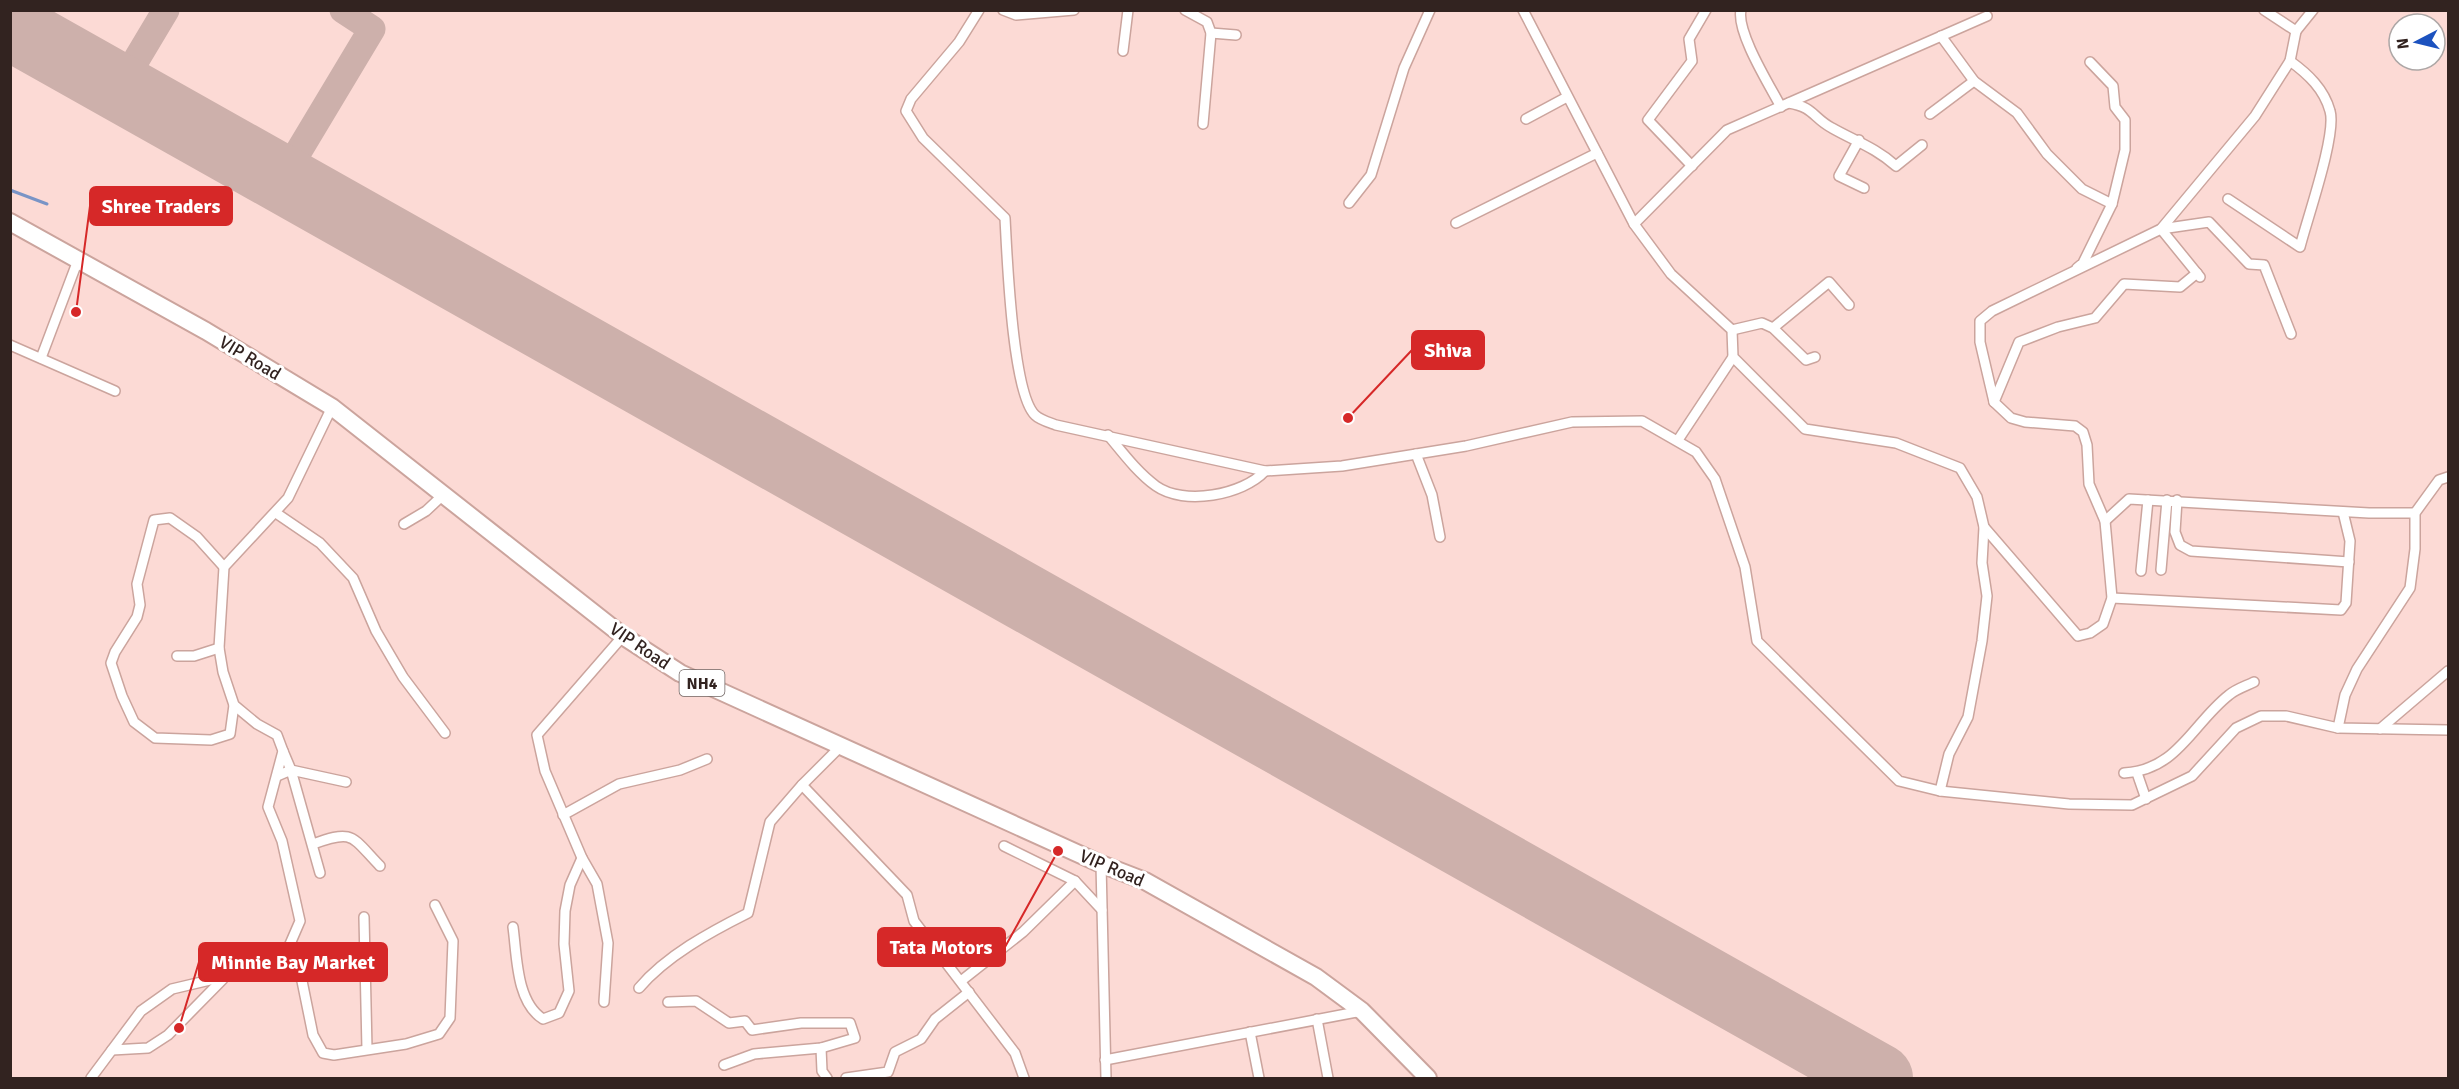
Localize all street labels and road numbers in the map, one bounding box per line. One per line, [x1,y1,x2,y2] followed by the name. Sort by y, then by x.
[215,331,285,385] street label: VIP Road
[606,618,674,674] street label: VIP Road
[680,670,724,696] road number: NH4
[1076,845,1148,891] street label: VIP Road

